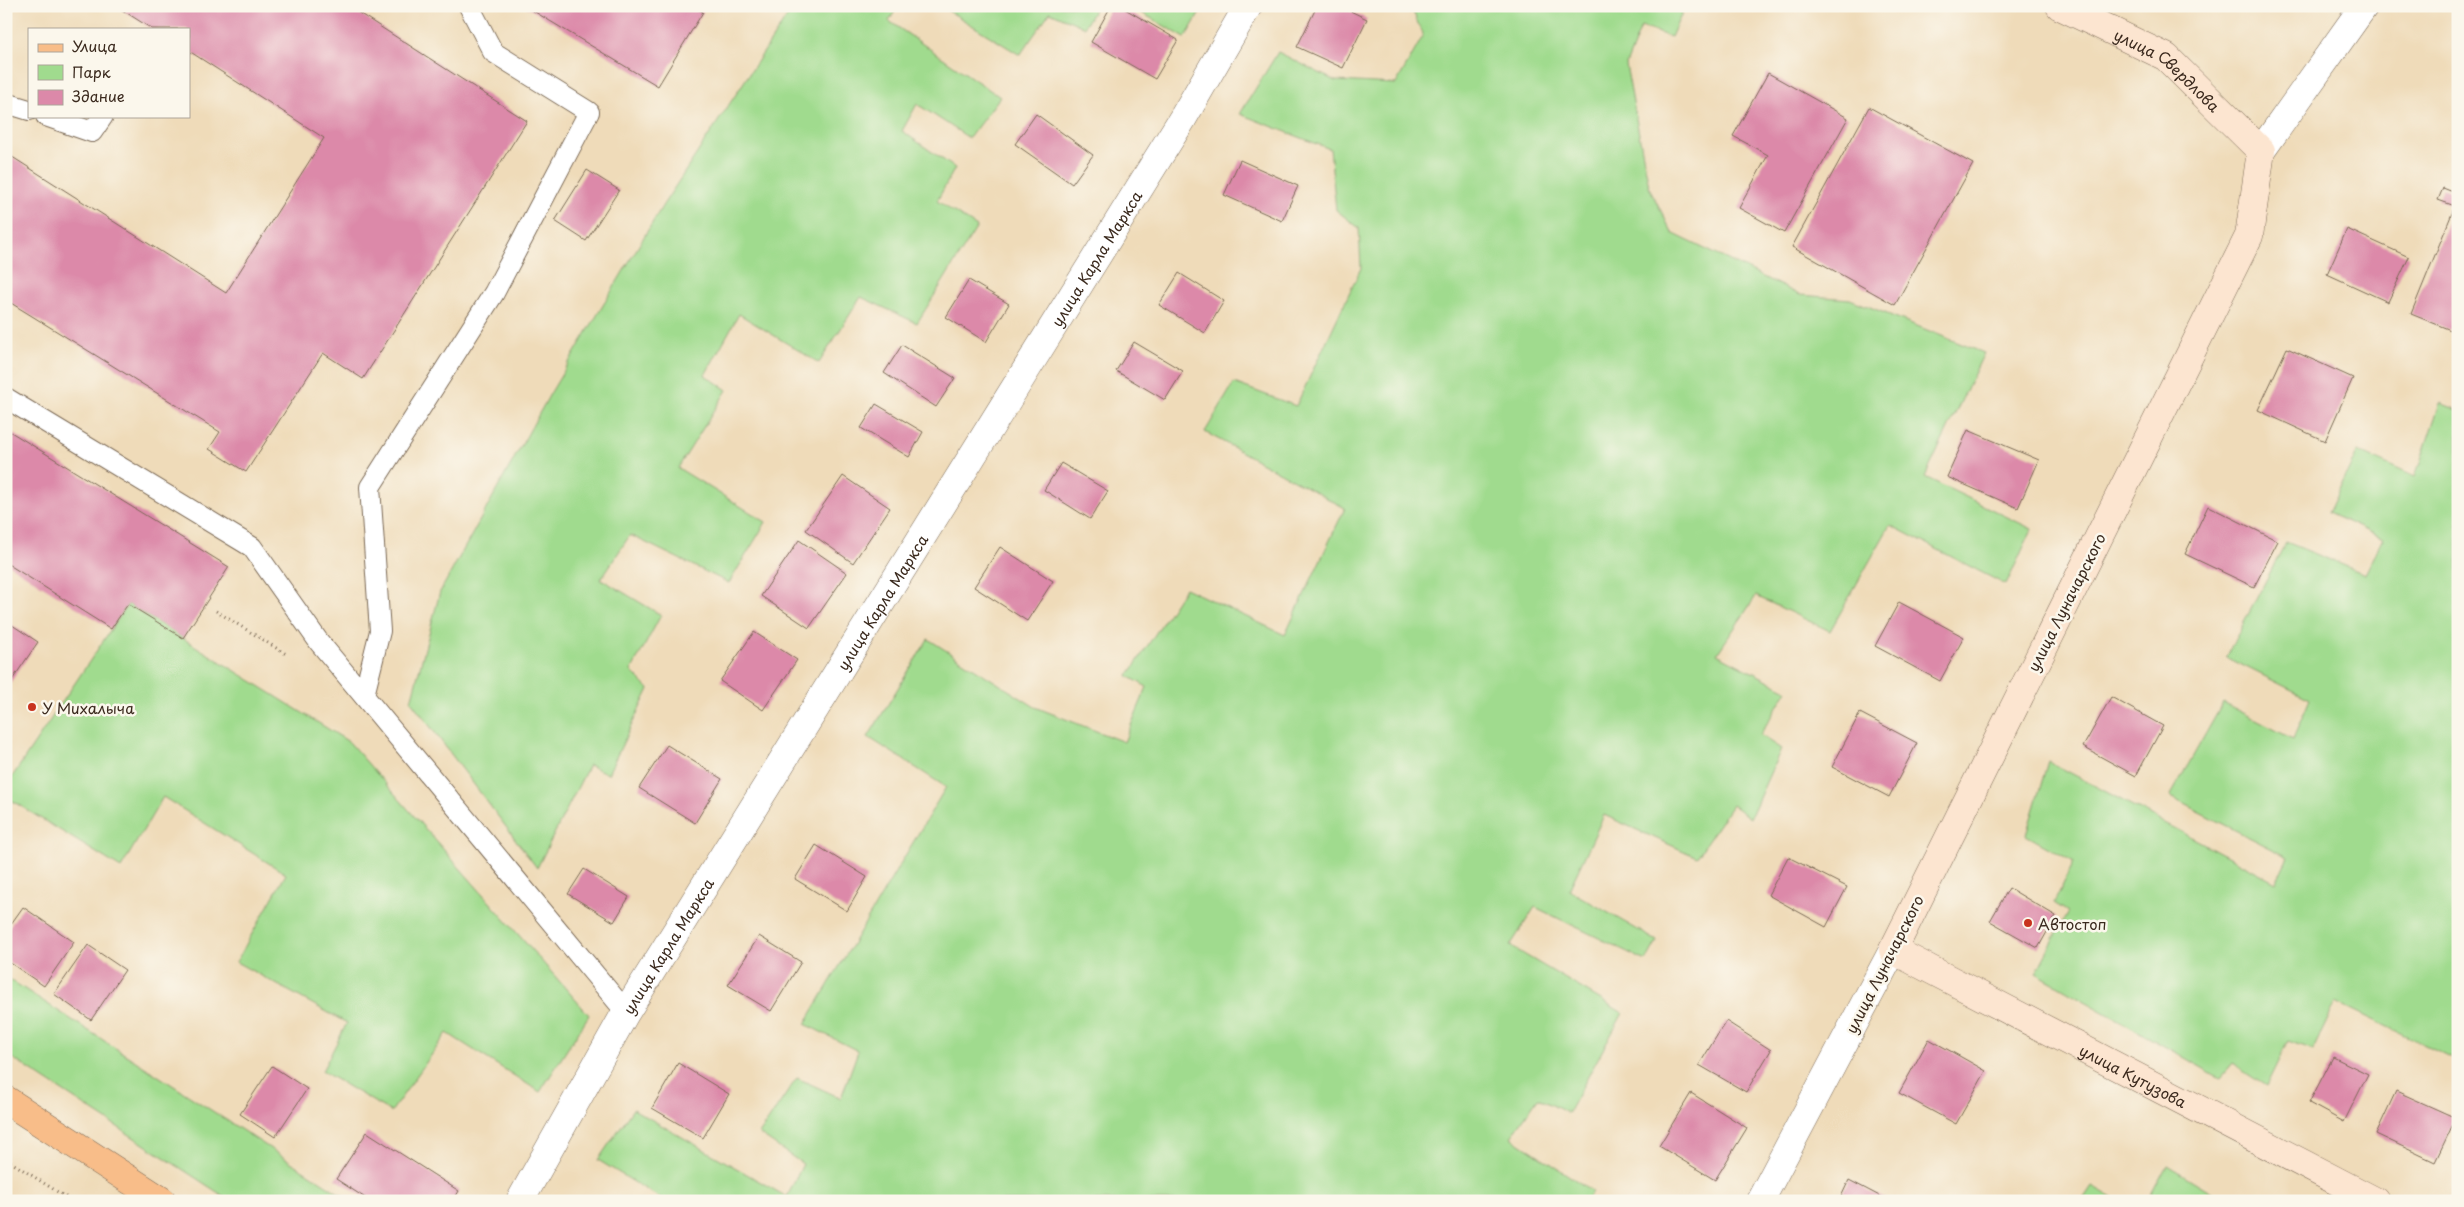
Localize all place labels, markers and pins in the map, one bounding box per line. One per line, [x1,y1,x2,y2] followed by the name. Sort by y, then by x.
[42,696,135,719] place label: У Михалыча
[26,701,38,713] marker: У Михалыча
[2038,912,2106,935] place label: Автостоп
[2022,917,2034,929] marker: Автостоп

